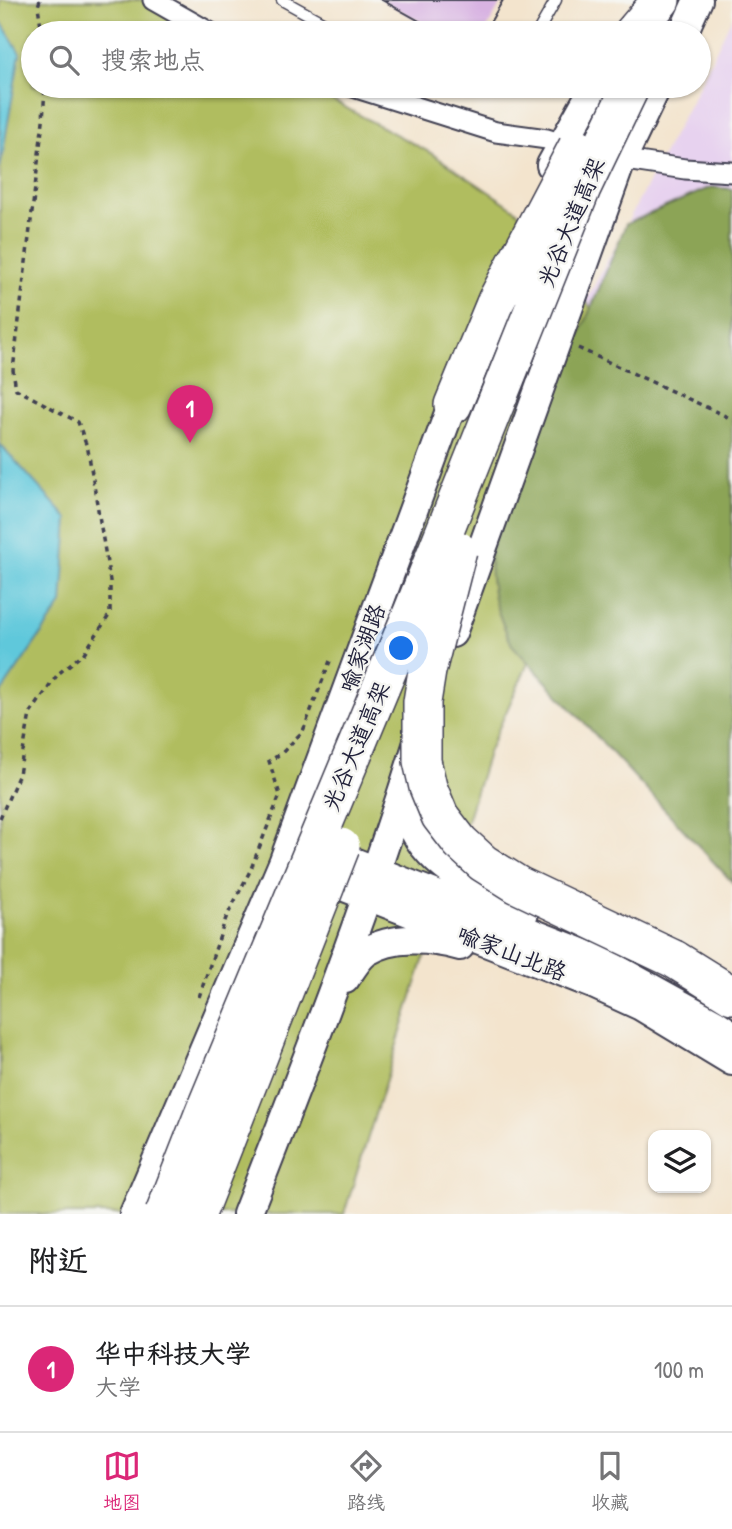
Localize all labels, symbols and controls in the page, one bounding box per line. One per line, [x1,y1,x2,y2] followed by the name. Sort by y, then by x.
[21,21,711,98] search box
[45,41,83,79] icon: search
[101,42,205,77] text: 搜索地点
[529,152,612,291] street label: 光谷大道高架
[167,385,213,443] pin: 1
[331,599,392,696] street label: 喻家湖路
[384,631,418,665] your location
[314,676,397,815] street label: 光谷大道高架
[453,917,571,988] street label: 喻家山北路
[648,1130,711,1193] map controls
[648,1130,711,1193] button: layers
[28,1240,88,1280] text: 附近
[95,1336,251,1371] text: 华中科技大学
[47,1354,55,1385] text: 1
[654,1354,704,1385] text: 100 m
[95,1371,141,1402] text: 大学
[103,1447,141,1515] tab: 地图
[347,1447,385,1515] tab: 路线
[591,1447,629,1515] tab: 收藏

